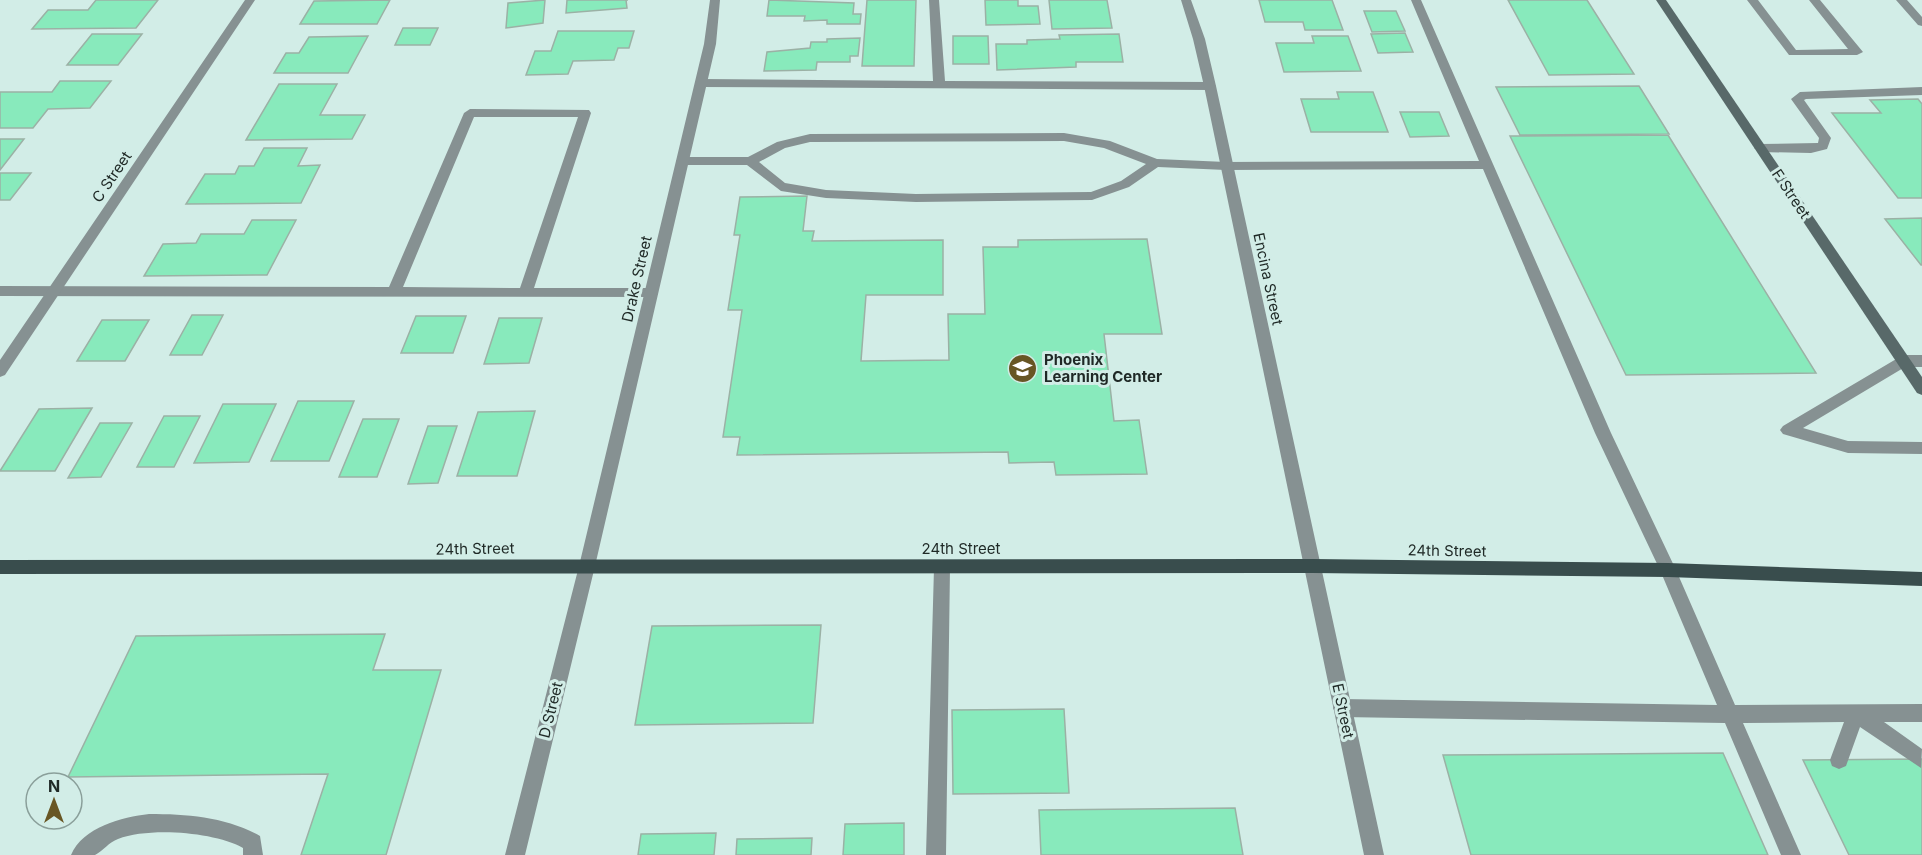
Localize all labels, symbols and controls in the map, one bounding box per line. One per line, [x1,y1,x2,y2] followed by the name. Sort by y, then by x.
[88,148,136,206] street label: C Street
[1768,165,1815,222] street label: F Street
[1249,231,1288,327] street label: Encina Street
[617,234,656,324] street label: Drake Street
[1044,350,1162,386] place label: Phoenix Learning Center
[1007,353,1039,385] school or university icon: Phoenix Learning Center
[435,538,515,559] street label: 24th Street
[922,539,1001,558] street label: 24th Street
[1407,540,1487,561] street label: 24th Street
[534,680,567,740] street label: D Street
[1328,682,1359,740] street label: E Street
[24,771,84,831] north arrow
[48,776,60,796] text: N

